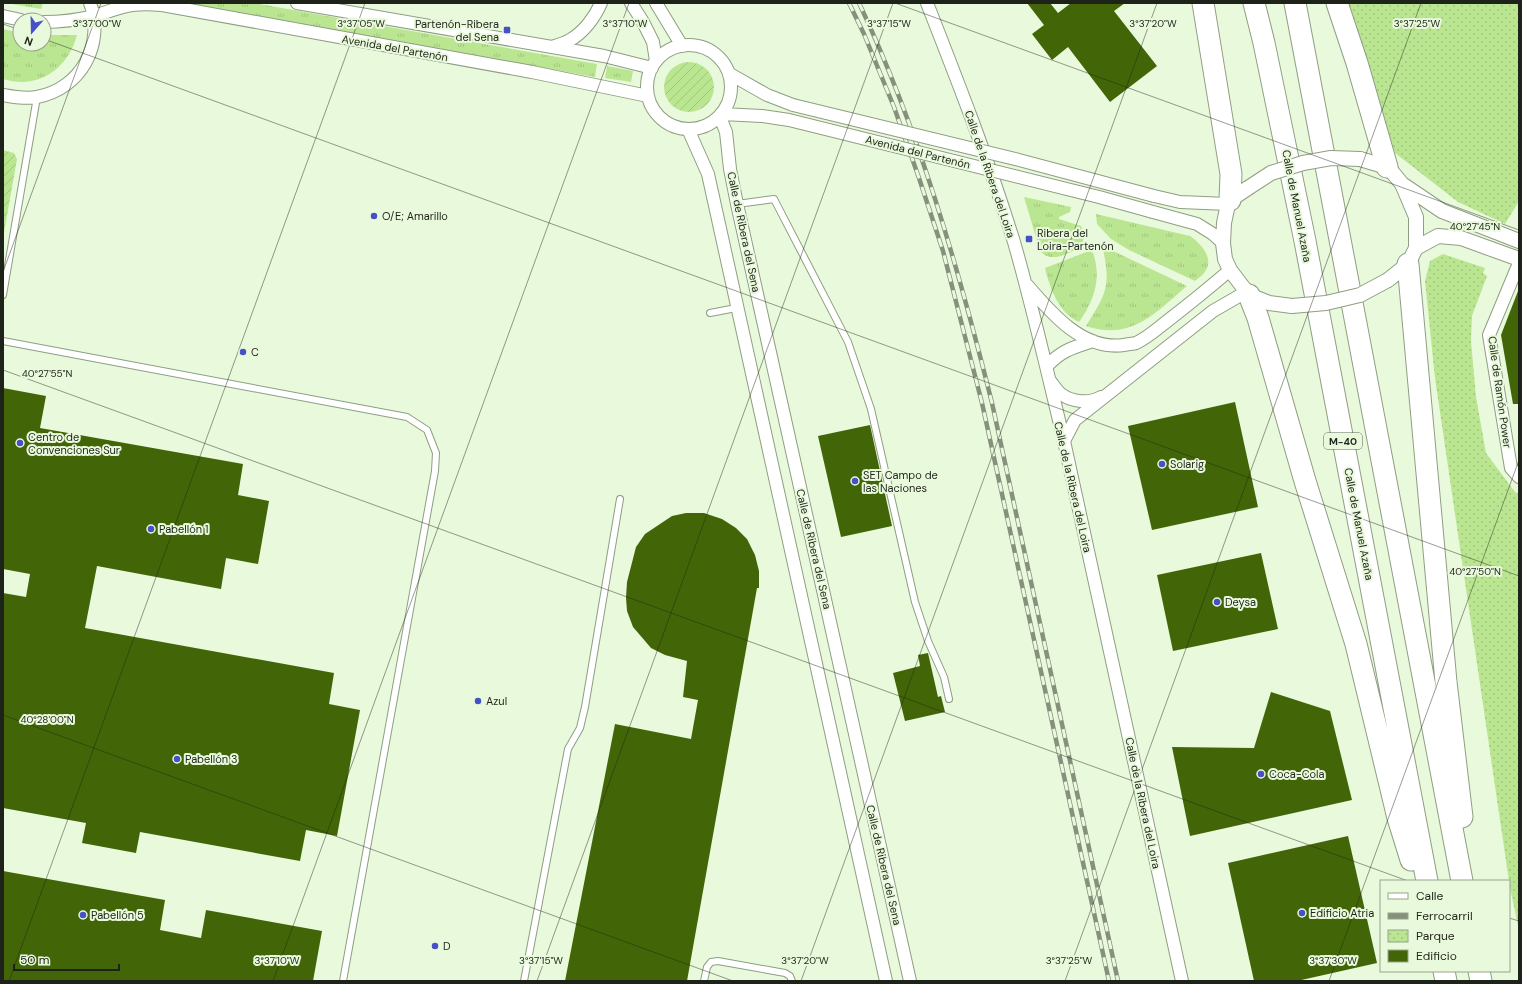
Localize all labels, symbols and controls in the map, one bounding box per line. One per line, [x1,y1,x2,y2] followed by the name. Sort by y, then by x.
[12,12,52,52] north arrow
[73,17,122,30] text: 3°37'00"W
[337,17,385,30] text: 3°37'05"W
[415,17,499,44] place label: Partenón-Ribera del Sena
[603,17,648,30] text: 3°37'10"W
[867,17,911,30] text: 3°37'15"W
[1129,17,1177,30] text: 3°37'20"W
[1394,17,1441,30] text: 3°37'25"W
[502,25,512,35] marker: Partenón-Ribera del Sena
[341,32,449,64] street label: Avenida del Partenón
[22,33,35,49] text: N
[962,108,1018,240] street label: Calle de la Ribera del Loira
[864,132,972,172] street label: Avenida del Partenón
[1279,149,1315,263] street label: Calle de Manuel Azaña
[724,171,764,294] street label: Calle de Ribera del Sena
[382,209,448,223] place label: O/E; Amarillo
[369,211,379,221] marker: O/E; Amarillo
[1450,220,1500,233] text: 40°27'45"N
[1037,226,1113,253] place label: Ribera del Loira-Partenón
[1024,234,1034,244] marker: Ribera del Loira-Partenón
[1485,335,1515,449] street label: Calle de Ramón Power
[251,345,259,359] place label: C
[238,347,248,357] marker: C
[22,367,72,380] text: 40°27'55"N
[1051,420,1095,554] street label: Calle de la Ribera del Loira
[28,430,120,457] place label: Centro de Convenciones Sur
[1324,433,1362,449] road number: M-40
[15,438,25,448] marker: Centro de Convenciones Sur
[1170,457,1204,471] place label: Solarig
[1157,459,1167,469] marker: Solarig
[1341,467,1377,581] street label: Calle de Manuel Azaña
[863,468,938,495] place label: SET Campo de las Naciones
[850,476,860,486] marker: SET Campo de las Naciones
[793,488,835,610] street label: Calle de Ribera del Sena
[159,522,208,536] place label: Pabellón 1
[146,524,156,534] marker: Pabellón 1
[1449,565,1501,578] text: 40°27'50"N
[1225,595,1256,609] place label: Deysa
[1212,597,1222,607] marker: Deysa
[486,694,507,708] place label: Azul
[473,696,483,706] marker: Azul
[20,713,74,726] text: 40°28'00"N
[1122,736,1164,870] street label: Calle de la Ribera del Loira
[185,752,237,766] place label: Pabellón 3
[172,754,182,764] marker: Pabellón 3
[1269,767,1324,781] place label: Coca-Cola
[1256,769,1266,779] marker: Coca-Cola
[863,804,905,926] street label: Calle de Ribera del Sena
[1380,880,1510,972] legend
[1416,888,1443,904] text: Calle
[1310,906,1374,920] place label: Edificio Atria
[91,908,144,922] place label: Pabellón 5
[1297,908,1307,918] marker: Edificio Atria
[1416,908,1473,924] text: Ferrocarril
[78,910,88,920] marker: Pabellón 5
[1416,928,1455,944] text: Parque
[443,939,451,953] place label: D
[430,941,440,951] marker: D
[14,946,119,972] scale bar
[1416,948,1457,964] text: Edificio
[20,952,49,968] text: 50 m
[255,954,300,967] text: 3°37'10"W
[519,954,563,967] text: 3°37'15"W
[781,954,829,967] text: 3°37'20"W
[1046,954,1093,967] text: 3°37'25"W
[1309,954,1357,967] text: 3°37'30"W

